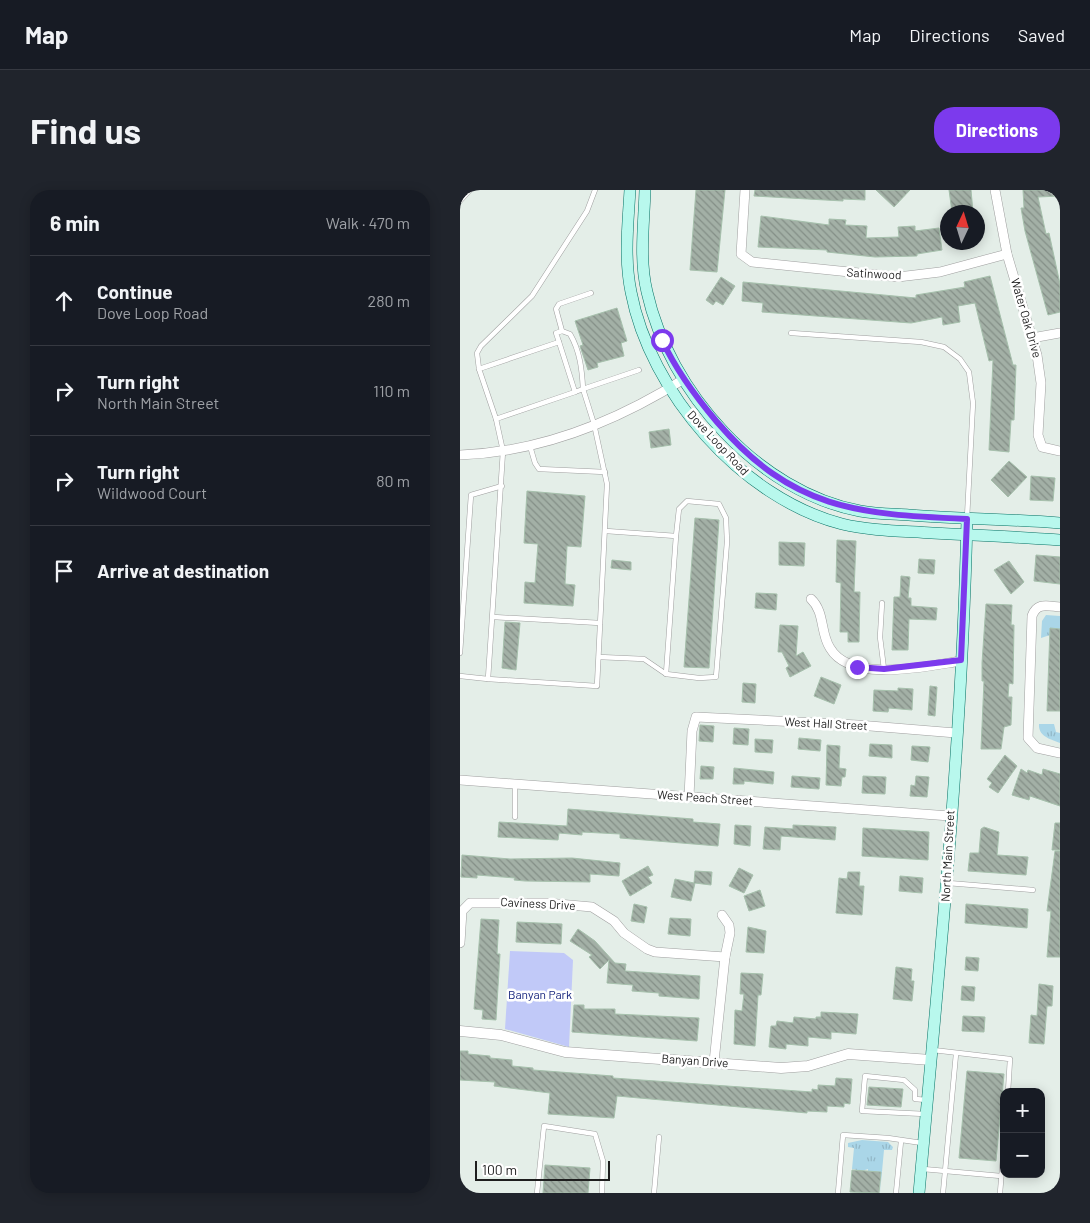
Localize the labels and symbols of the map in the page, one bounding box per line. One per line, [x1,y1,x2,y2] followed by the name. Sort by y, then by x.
[940,205,985,250] north arrow
[846,265,902,281] street label: Satinwood
[1009,276,1045,359] street label: Water Oak Drive
[651,329,674,352] route start
[685,407,752,478] street label: Dove Loop Road
[846,656,869,679] route end
[784,714,868,732] street label: West Hall Street
[657,787,753,807] street label: West Peach Street
[938,810,956,902] street label: North Main Street
[500,894,576,912] street label: Caviness Drive
[508,987,572,1001] park label: Banyan Park
[661,1051,729,1069] street label: Banyan Drive
[475,1158,610,1181] scale bar

